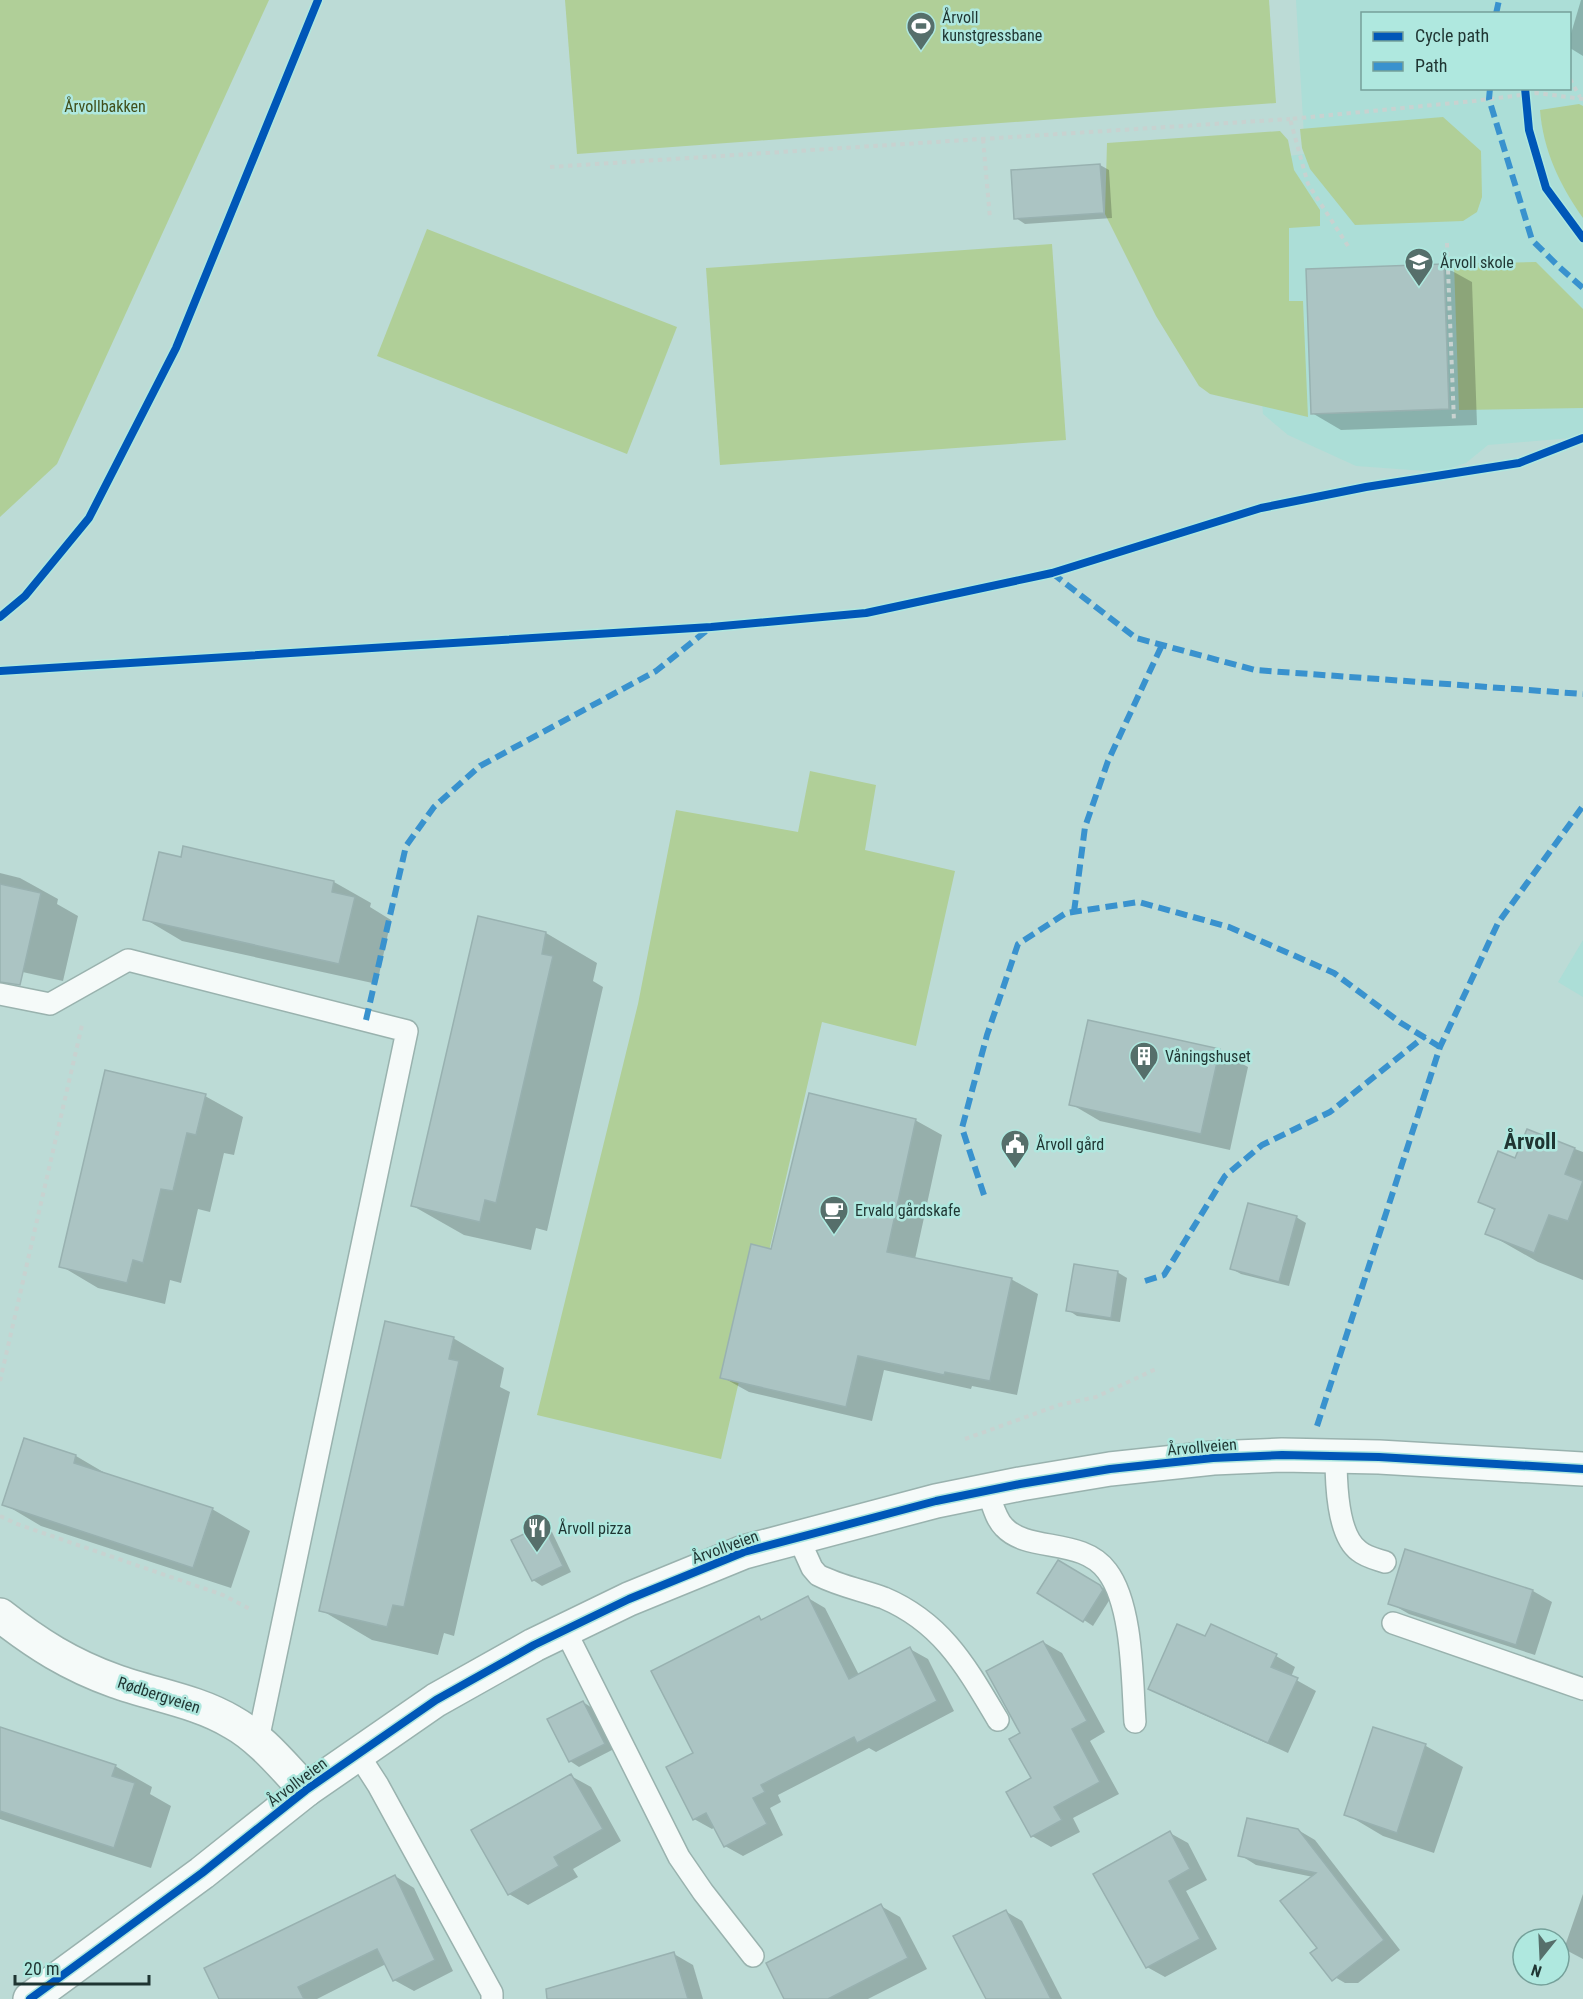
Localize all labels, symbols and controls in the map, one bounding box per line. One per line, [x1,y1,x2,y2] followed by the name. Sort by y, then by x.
[942,7,1042,45] place label: Årvoll kunstgressbane
[905,10,937,52] sports icon: Årvoll kunstgressbane
[1361,12,1571,90] legend
[1415,25,1489,46] text: Cycle path
[1415,55,1448,76] text: Path
[64,96,146,116] park label: Årvollbakken
[1403,246,1435,288] school or university icon: Årvoll skole
[1440,252,1514,272] place label: Årvoll skole
[1128,1040,1160,1082] building icon: Våningshuset
[1165,1047,1251,1066] place label: Våningshuset
[999,1128,1031,1170] public building icon: Årvoll gård
[1504,1128,1556,1154] district label: Årvoll
[1036,1134,1104,1154] place label: Årvoll gård
[818,1194,850,1236] cafe icon: Ervald gårdskafe
[855,1201,960,1220] place label: Ervald gårdskafe
[1166,1434,1237,1459] street label: Årvollveien
[521,1512,553,1554] restaurant icon: Årvoll pizza
[558,1518,631,1538] place label: Årvoll pizza
[689,1525,761,1568] street label: Årvollveien
[115,1673,203,1717] street label: Rødbergveien
[263,1753,330,1811] street label: Årvollveien
[1511,1927,1571,1987] north arrow
[15,1948,148,1986] scale bar
[24,1958,59,1979] text: 20 m
[1529,1960,1544,1981] text: N

